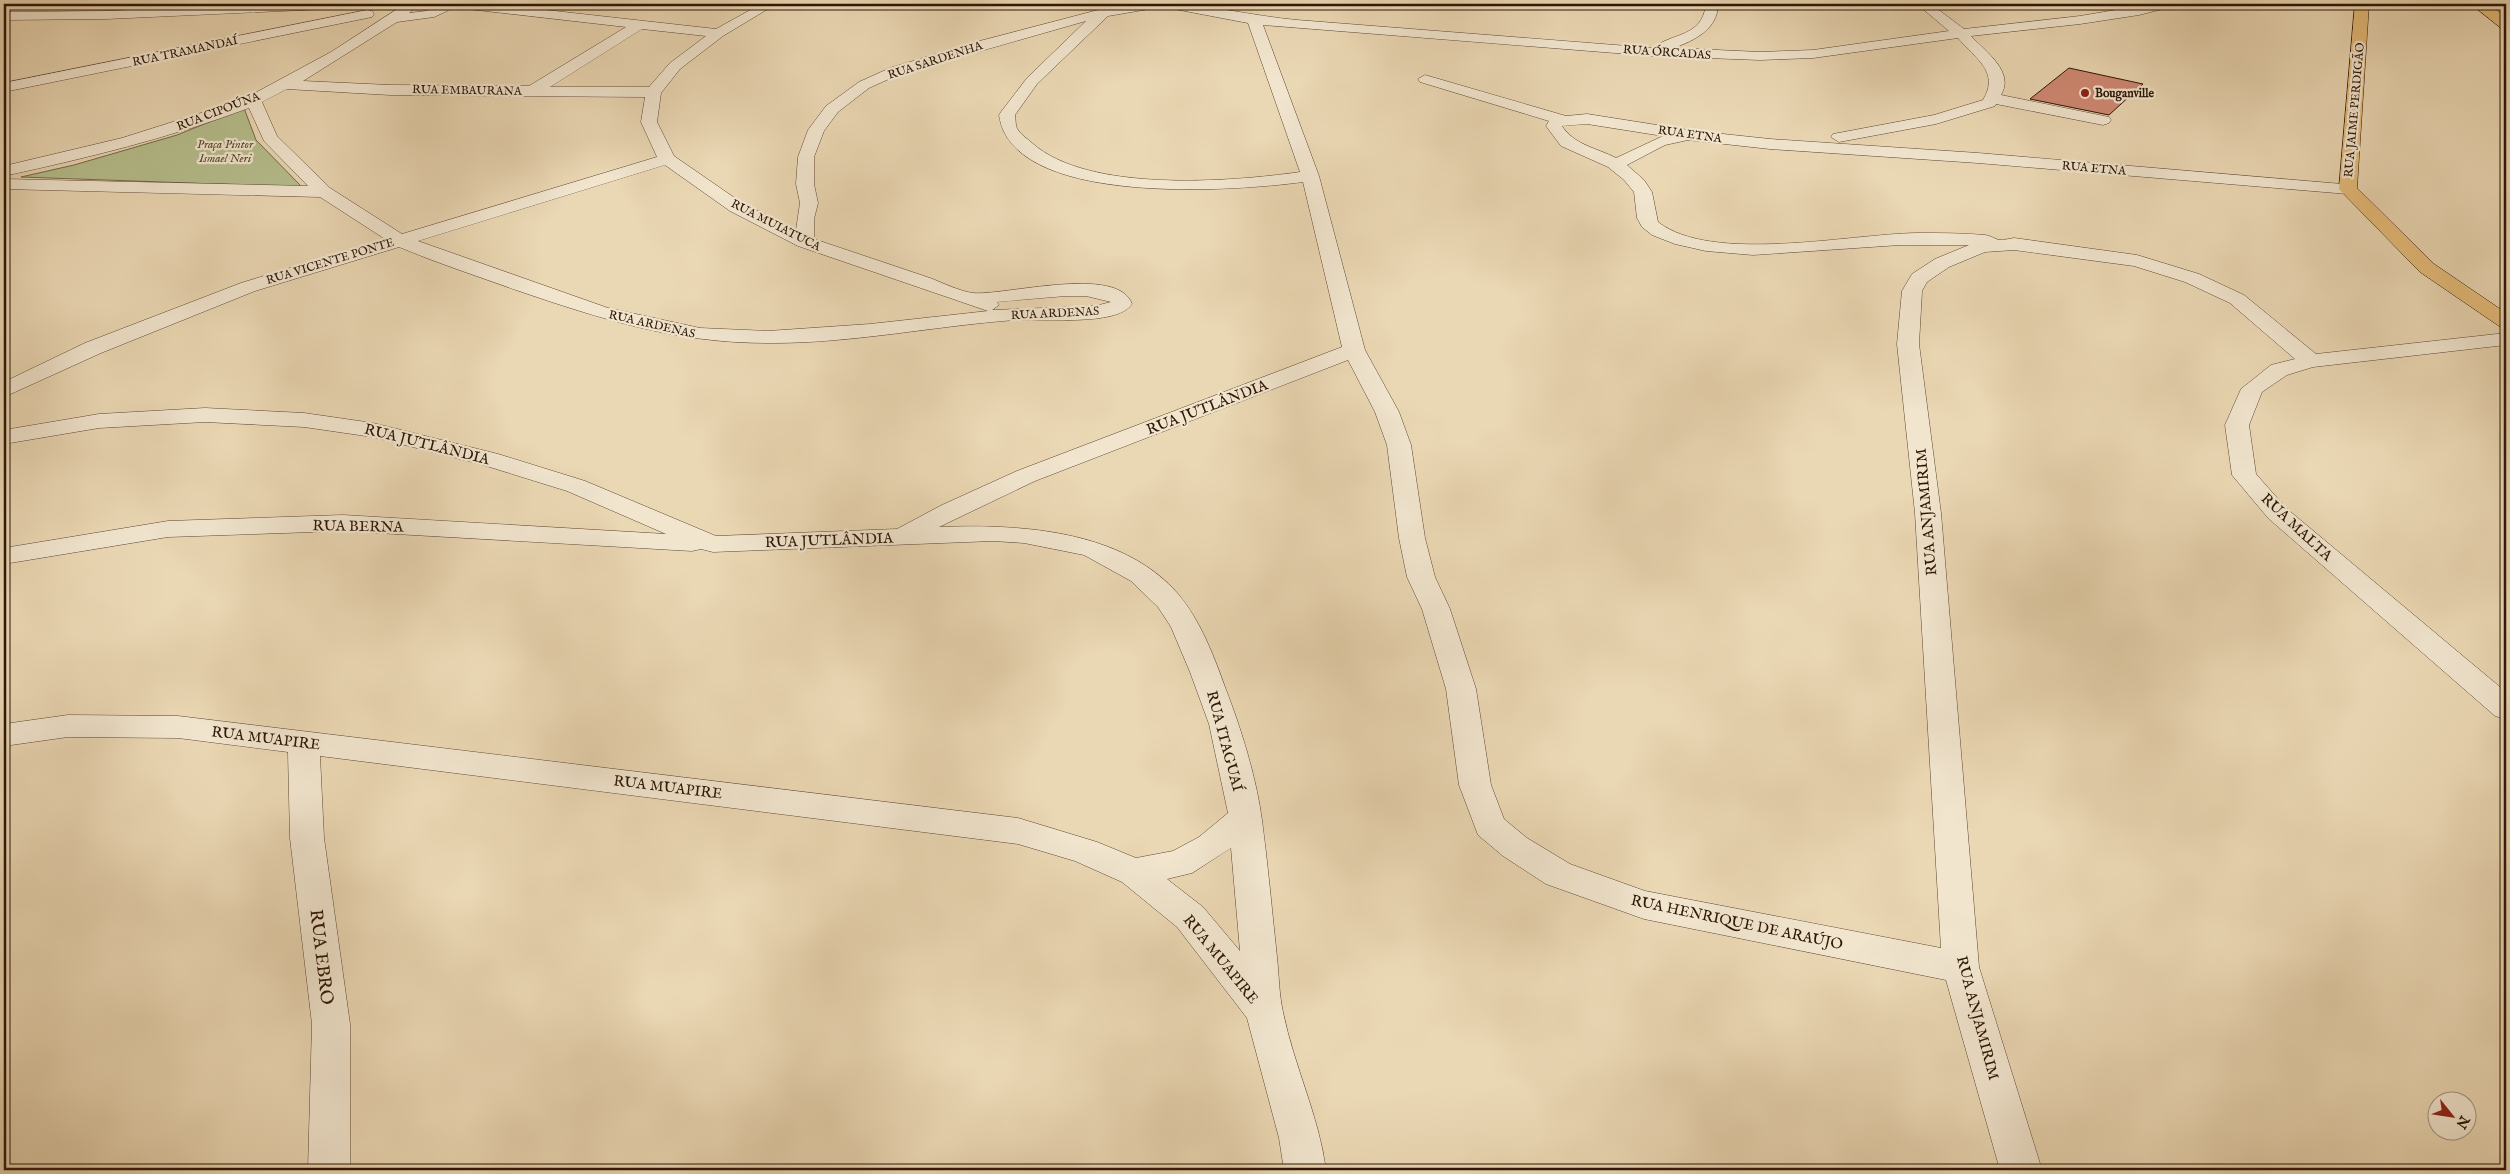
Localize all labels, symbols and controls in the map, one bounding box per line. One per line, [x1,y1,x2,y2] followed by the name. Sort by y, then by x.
[131,32,240,70] street label: RUA TRAMANDAÍ
[886,38,985,83] street label: RUA SARDENHA
[1623,41,1711,63] street label: RUA ÓRCADAS
[2340,42,2369,178] street label: RUA JAIME PERDIGÃO
[412,82,523,99] street label: RUA EMBAURANA
[2095,86,2155,102] place label: Bouganville
[174,87,263,134] street label: RUA CIPOÚNA
[2079,87,2091,99] marker: Bouganville
[1657,123,1724,147] street label: RUA ETNA
[197,137,254,166] park label: Praça Pintor Ismael Neri
[2061,158,2128,179] street label: RUA ETNA
[728,196,824,255] street label: RUA MUIATUCA
[264,235,396,288] street label: RUA VICENTE PONTE
[1010,304,1100,323] street label: RUA ARDENAS
[607,307,697,342] street label: RUA ARDENAS
[1144,375,1271,439] street label: RUA JUTLÂNDIA
[362,420,492,469] street label: RUA JUTLÂNDIA
[1911,447,1942,576] street label: RUA ANJAMIRIM
[2257,489,2337,566] street label: RUA MALTA
[312,516,404,537] street label: RUA BERNA
[764,529,894,552] street label: RUA JUTLÂNDIA
[1202,689,1247,794] street label: RUA ITAGUAÍ
[211,722,321,755] street label: RUA MUAPIRE
[613,771,723,804] street label: RUA MUAPIRE
[1629,891,1845,954] street label: RUA HENRIQUE DE ARAÚJO
[303,908,338,1006] street label: RUA EBRO
[1179,911,1262,1008] street label: RUA MUAPIRE
[1952,954,2003,1082] street label: RUA ANJAMIRIM
[2428,1092,2478,1142] north arrow
[2452,1111,2474,1132] text: N

